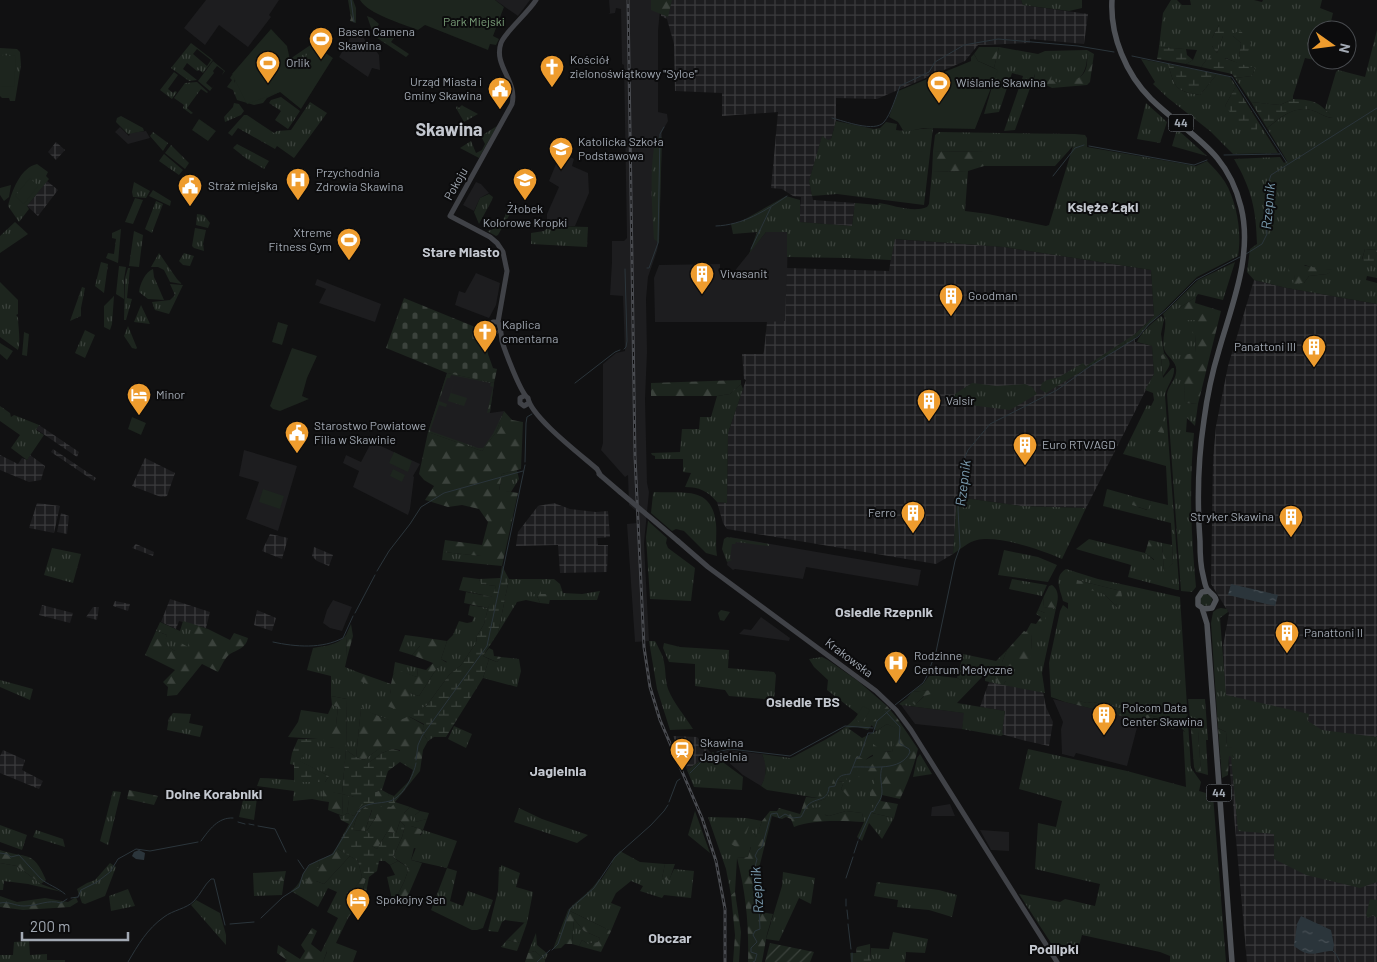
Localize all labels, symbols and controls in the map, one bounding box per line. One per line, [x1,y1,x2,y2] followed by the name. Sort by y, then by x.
[443,14,505,28] park label: Park Miejski
[1307,20,1357,70] north arrow
[338,24,415,52] place label: Basen Camena Skawina
[308,26,334,60] sports icon: Basen Camena Skawina
[1336,42,1354,55] text: N
[255,50,281,84] sports icon: Orlik
[570,52,698,80] place label: Kościół zielonoświątkowy "Syloe"
[539,54,565,88] church icon: Kościół zielonoświątkowy "Syloe"
[286,55,310,69] place label: Orlik
[926,70,952,104] sports icon: Wiślanie Skawina
[404,74,482,102] place label: Urząd Miasta i Gminy Skawina
[956,75,1046,89] place label: Wiślanie Skawina
[487,76,513,110] public building icon: Urząd Miasta i Gminy Skawina
[1168,115,1194,132] road number: 44
[415,118,483,140] district label: Skawina
[578,134,664,162] place label: Katolicka Szkoła Podstawowa
[548,136,574,170] school or university icon: Katolicka Szkoła Podstawowa
[316,165,403,193] place label: Przychodnia Zdrowia Skawina
[440,165,470,202] street label: Pokoju
[285,167,311,201] hospital icon: Przychodnia Zdrowia Skawina
[512,167,538,201] school or university icon: Żłobek Kolorowe Kropki
[177,173,203,207] public building icon: Straż miejska
[208,178,278,192] place label: Straż miejska
[1257,182,1278,230] water label: Rzepnik
[1067,198,1139,215] district label: Księże Łąki
[483,201,567,229] place label: Żłobek Kolorowe Kropki
[269,225,332,253] place label: Xtreme Fitness Gym
[336,227,362,261] sports icon: Xtreme Fitness Gym
[422,243,500,260] district label: Stare Miasto
[689,261,715,295] building icon: Vivasanit
[720,266,768,280] place label: Vivasanit
[938,283,964,317] building icon: Goodman
[968,288,1018,302] place label: Goodman
[502,317,558,345] place label: Kaplica cmentarna
[472,319,498,353] church icon: Kaplica cmentarna
[1301,334,1327,368] building icon: Panattoni III
[1234,339,1296,353] place label: Panattoni III
[126,382,152,416] hotel icon: Minor
[156,387,186,401] place label: Minor
[916,388,942,422] building icon: Valsir
[946,393,975,407] place label: Valsir
[314,418,426,446] place label: Starostwo Powiatowe Filia w Skawinie
[284,420,310,454] public building icon: Starostwo Powiatowe Filia w Skawinie
[1012,432,1038,466] building icon: Euro RTV/AGD
[1042,437,1116,451] place label: Euro RTV/AGD
[951,459,974,507] water label: Rzepnik
[900,500,926,534] building icon: Ferro
[1278,504,1304,538] building icon: Stryker Skawina
[868,505,896,519] place label: Ferro
[1190,509,1274,523] place label: Stryker Skawina
[835,603,934,620] district label: Osiedle Rzepnik
[1274,620,1300,654] building icon: Panattoni II
[1304,625,1363,639] place label: Panattoni II
[823,635,876,680] street label: Krakowska
[914,648,1013,676] place label: Rodzinne Centrum Medyczne
[883,650,909,684] hospital icon: Rodzinne Centrum Medyczne
[766,693,840,710] district label: Osiedle TBS
[1122,700,1203,728] place label: Polcom Data Center Skawina
[1091,702,1117,736] building icon: Polcom Data Center Skawina
[700,735,747,763] place label: Skawina Jagielnia
[669,737,695,771] station icon: Skawina Jagielnia
[530,762,586,779] district label: Jagielnia
[1206,784,1232,801] road number: 44
[166,785,262,802] district label: Dolne Korabniki
[746,866,767,914] water label: Rzepnik
[345,887,371,921] hotel icon: Spokojny Sen
[376,892,446,906] place label: Spokojny Sen
[22,910,129,942] scale bar
[30,917,70,935] text: 200 m
[648,929,692,946] district label: Obczar
[1029,940,1079,957] district label: Podlipki

